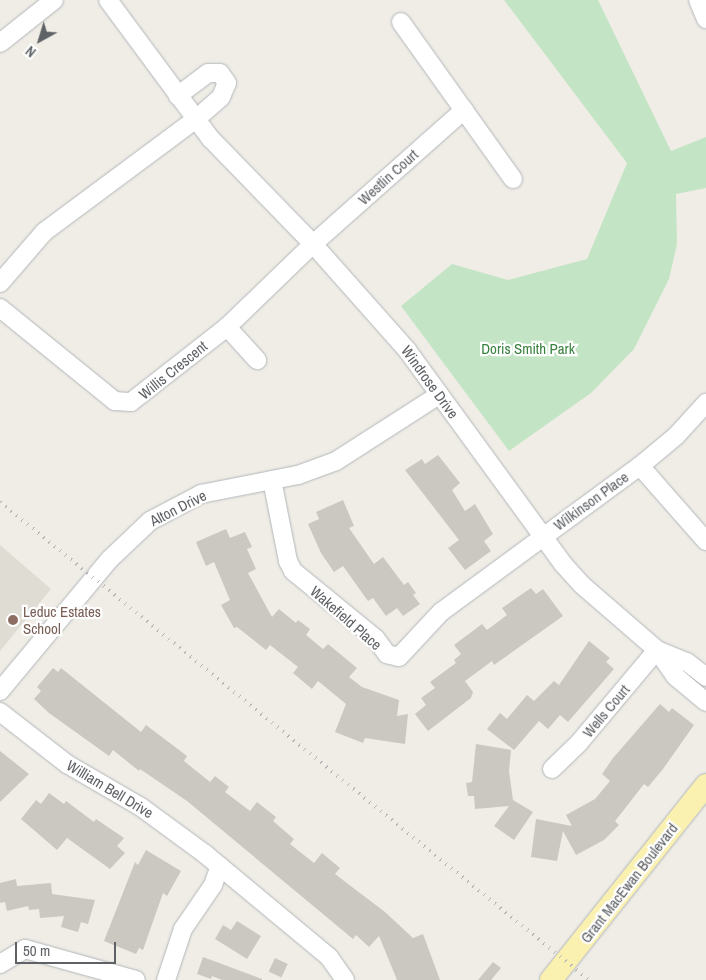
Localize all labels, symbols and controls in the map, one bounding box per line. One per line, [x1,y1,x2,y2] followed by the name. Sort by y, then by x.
[15,15,65,65] north arrow
[22,42,39,61] text: N
[354,145,422,209] street label: Westlin Court
[135,337,211,403] street label: Willis Crescent
[481,340,575,358] park label: Doris Smith Park
[398,342,462,422] street label: Windrose Drive
[550,468,632,534] street label: Wilkinson Place
[147,486,209,530] street label: Alton Drive
[307,582,385,654] street label: Wakefield Place
[23,602,101,637] place label: Leduc Estates School
[7,614,19,626] marker: Leduc Estates School
[579,681,633,741] street label: Wells Court
[63,756,157,822] street label: William Bell Drive
[577,820,681,946] street label: Grant MacEwan Boulevard
[18,932,119,964] scale bar
[23,940,50,961] text: 50 m

